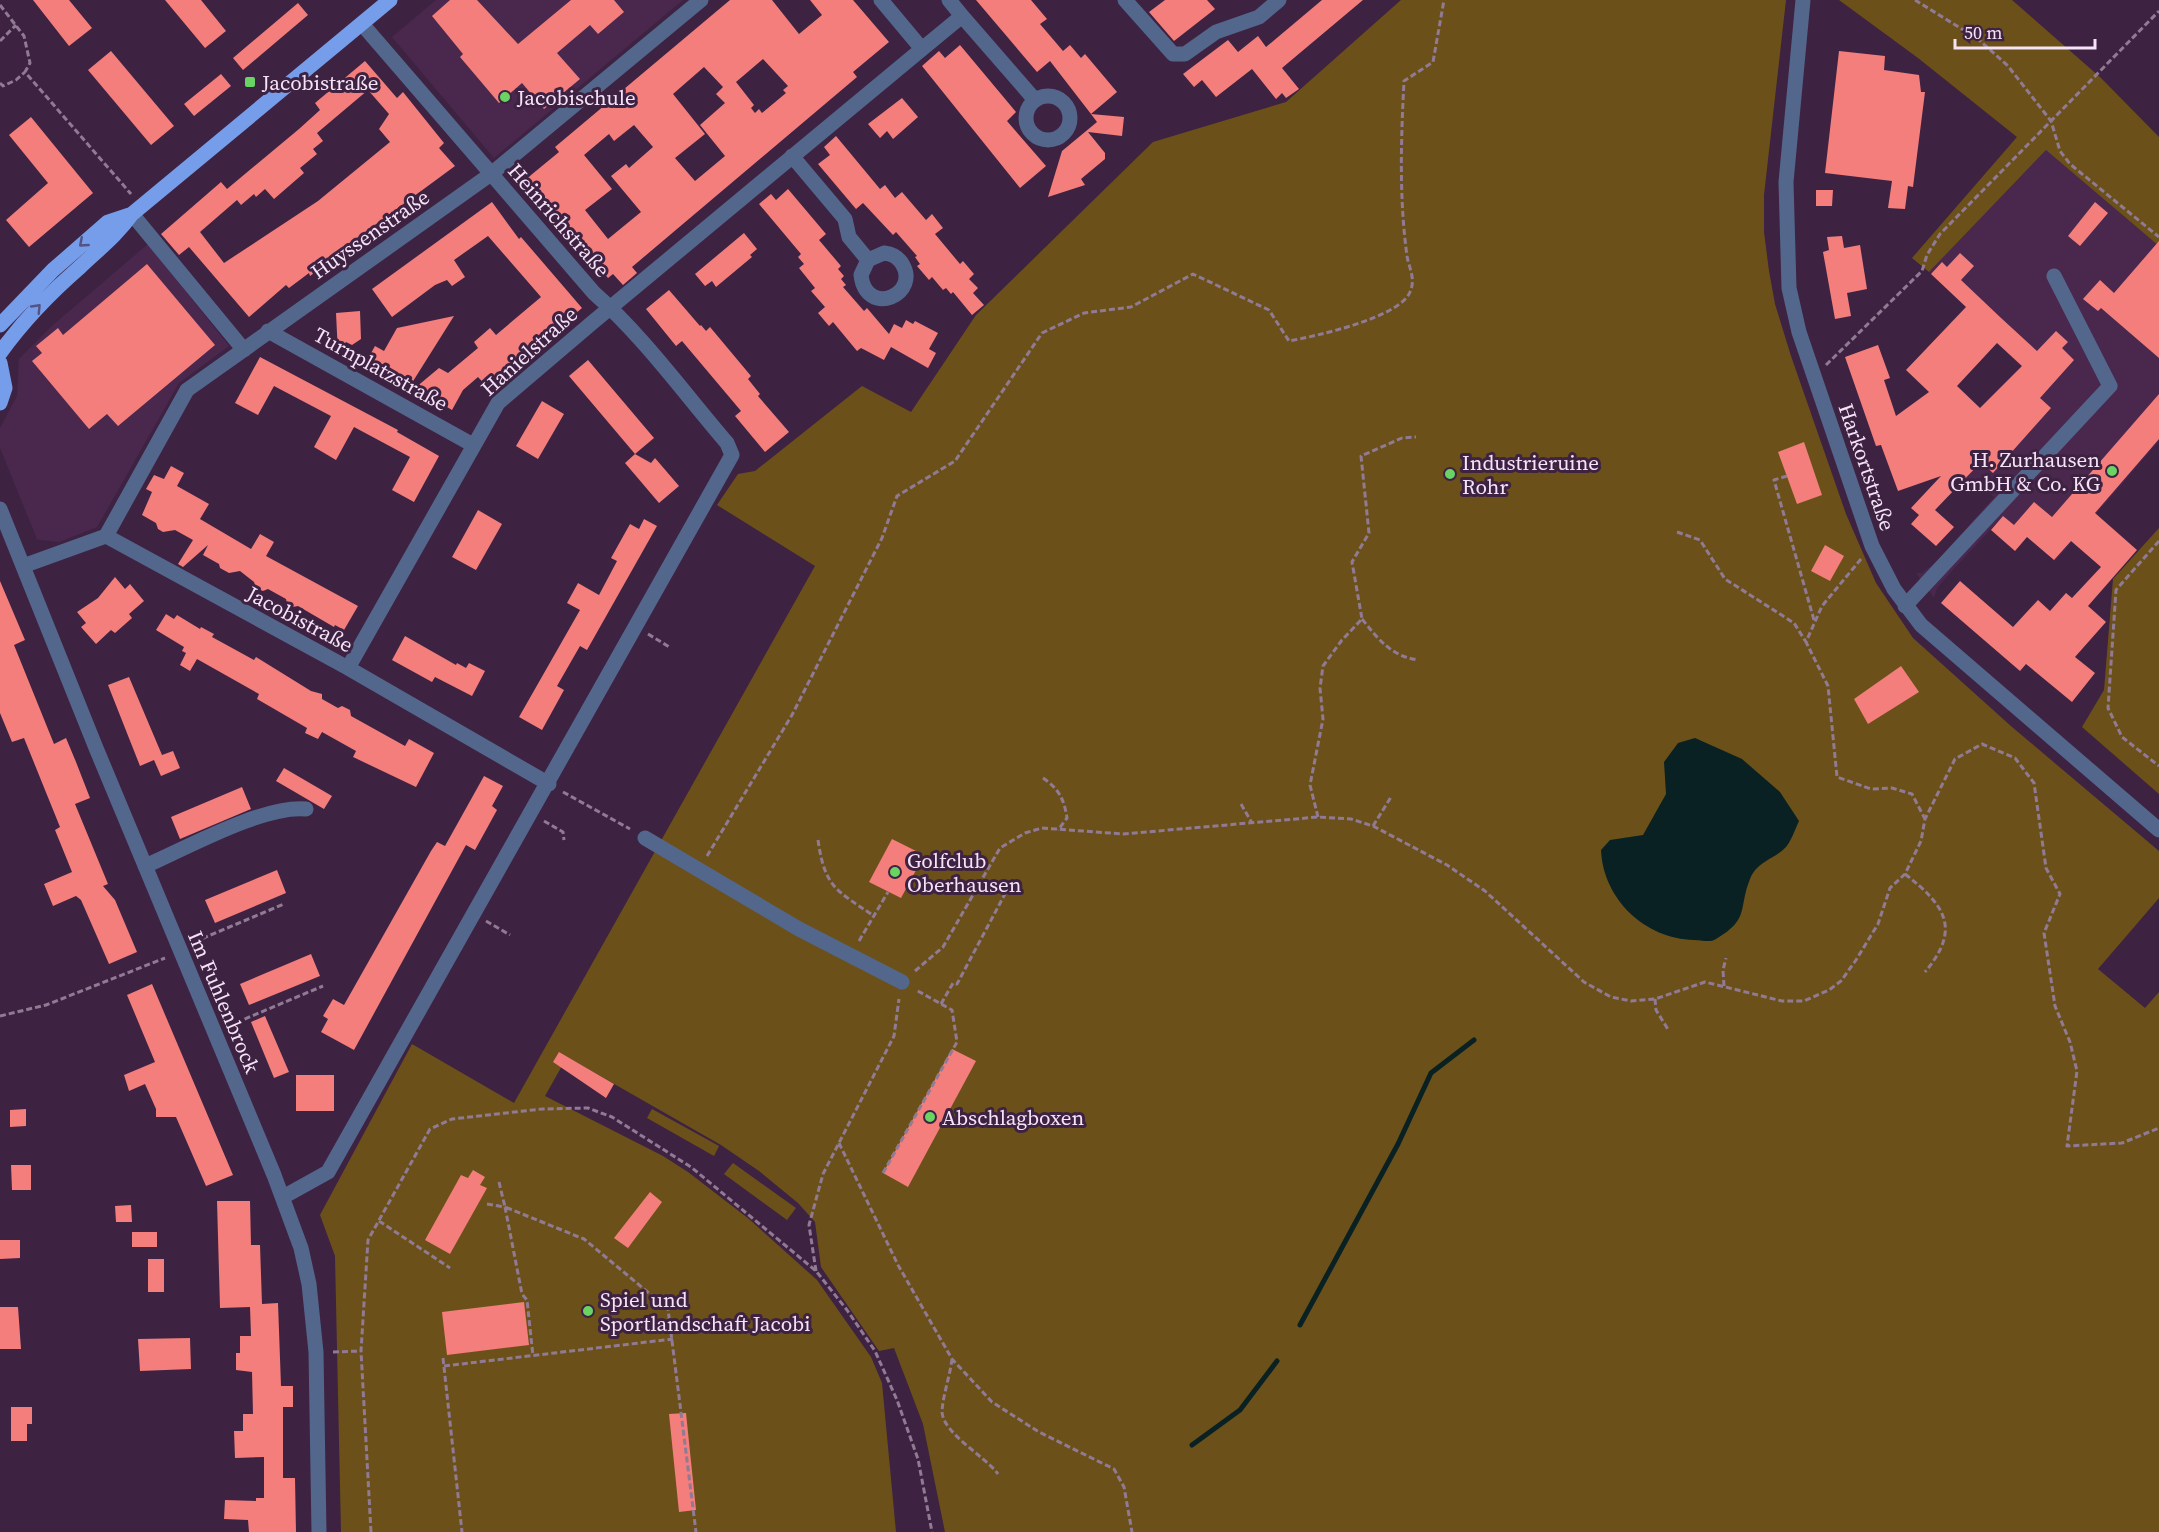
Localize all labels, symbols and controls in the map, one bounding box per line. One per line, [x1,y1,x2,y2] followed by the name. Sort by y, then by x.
[1955,12,2094,50] scale bar
[1964,20,2002,45] text: 50 m
[261,68,378,97] place label: Jacobistraße
[243,75,257,89] marker: Jacobistraße
[516,83,636,112] place label: Jacobischule
[498,90,512,104] marker: Jacobischule
[501,157,617,283] street label: Heinrichstraße
[305,182,435,286] street label: Huyssenstraße
[79,236,90,247] one-way arrow
[474,300,584,402] street label: Hanielstraße
[30,305,41,315] one-way arrow
[309,320,453,418] street label: Turnplatzstraße
[1832,400,1902,534] street label: Harkortstraße
[1950,445,2100,498] place label: H. Zurhausen GmbH & Co. KG
[1462,448,1599,501] place label: Industrieruine Rohr
[2105,464,2119,478] marker: H. Zurhausen GmbH & Co. KG
[1443,467,1457,481] marker: Industrieruine Rohr
[241,578,358,659] street label: Jacobistraße
[907,846,1022,899] place label: Golfclub Oberhausen
[888,865,902,879] marker: Golfclub Oberhausen
[181,927,267,1078] street label: Im Fuhlenbrock
[942,1103,1085,1132] place label: Abschlagboxen
[923,1110,937,1124] marker: Abschlagboxen
[600,1285,810,1338] place label: Spiel und Sportlandschaft Jacobi
[581,1304,595,1318] marker: Spiel und Sportlandschaft Jacobi

